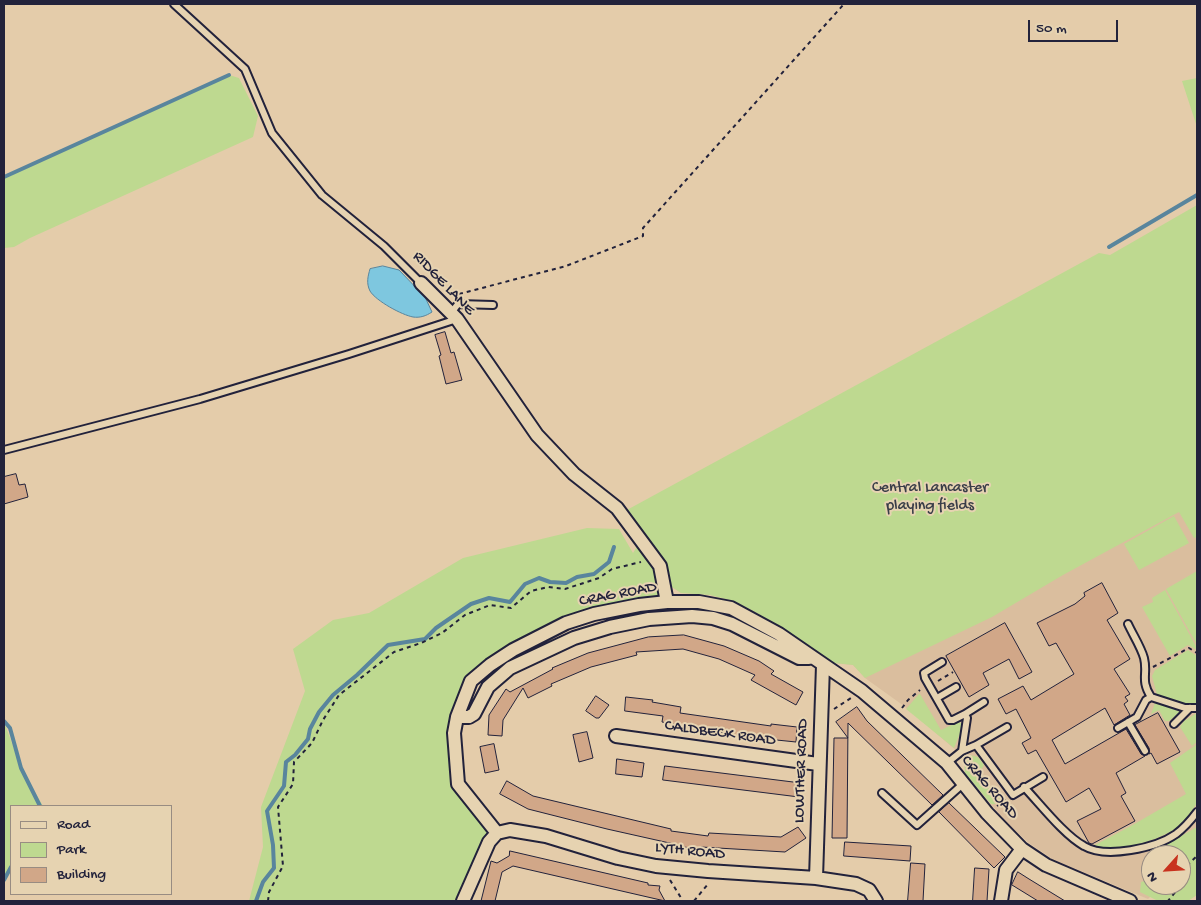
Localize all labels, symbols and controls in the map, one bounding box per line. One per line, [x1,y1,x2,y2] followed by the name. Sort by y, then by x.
[1031,10,1121,42] scale bar
[1036,20,1067,38] text: 50 m
[408,248,478,320] street label: RIDGE LANE
[872,479,988,517] park label: Central Lancaster playing fields
[578,578,658,612] street label: CRAG ROAD
[663,717,777,751] street label: CALDBECK ROAD
[791,718,813,824] street label: LOWTHER ROAD
[956,752,1022,824] street label: CRAG ROAD
[10,805,172,895] legend
[57,816,90,834] text: Road
[654,839,726,865] street label: LYTH ROAD
[57,841,86,859] text: Park
[1141,845,1191,895] north arrow
[57,866,106,884] text: Building
[1143,869,1163,884] text: N

